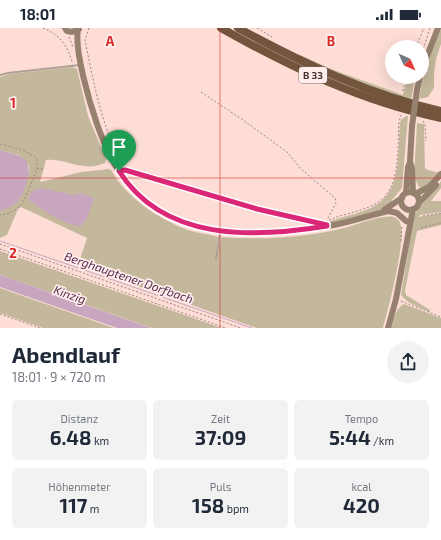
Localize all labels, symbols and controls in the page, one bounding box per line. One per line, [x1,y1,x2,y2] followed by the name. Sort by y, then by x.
[20,5,56,23] text: 18:01
[106,33,115,49] text: A
[327,33,335,49] text: B
[385,40,429,84] north arrow
[385,40,429,84] map controls
[299,67,327,83] road number: B 33
[10,95,16,111] text: 1
[102,130,136,171] pin
[108,136,130,158] icon: arrive
[9,245,17,261] text: 2
[63,248,195,306] water label: Berghauptener Dorfbach
[52,282,88,306] water label: Kinzig
[12,341,120,367] text: Abendlauf
[387,341,429,383] button: share
[12,369,106,385] text: 18:01 · 9 × 720 m
[61,412,98,425] text: Distanz
[211,412,230,425] text: Zeit
[345,412,378,425] text: Tempo
[50,425,92,449] text: 6.48
[195,425,246,449] text: 37:09
[329,425,371,449] text: 5:44
[92,434,109,447] text: km
[371,434,394,447] text: /km
[48,480,111,493] text: Höhenmeter
[210,480,231,493] text: Puls
[351,480,372,493] text: kcal
[60,493,87,517] text: 117
[192,493,224,517] text: 158
[343,493,380,517] text: 420
[87,502,99,515] text: m
[224,502,249,515] text: bpm

